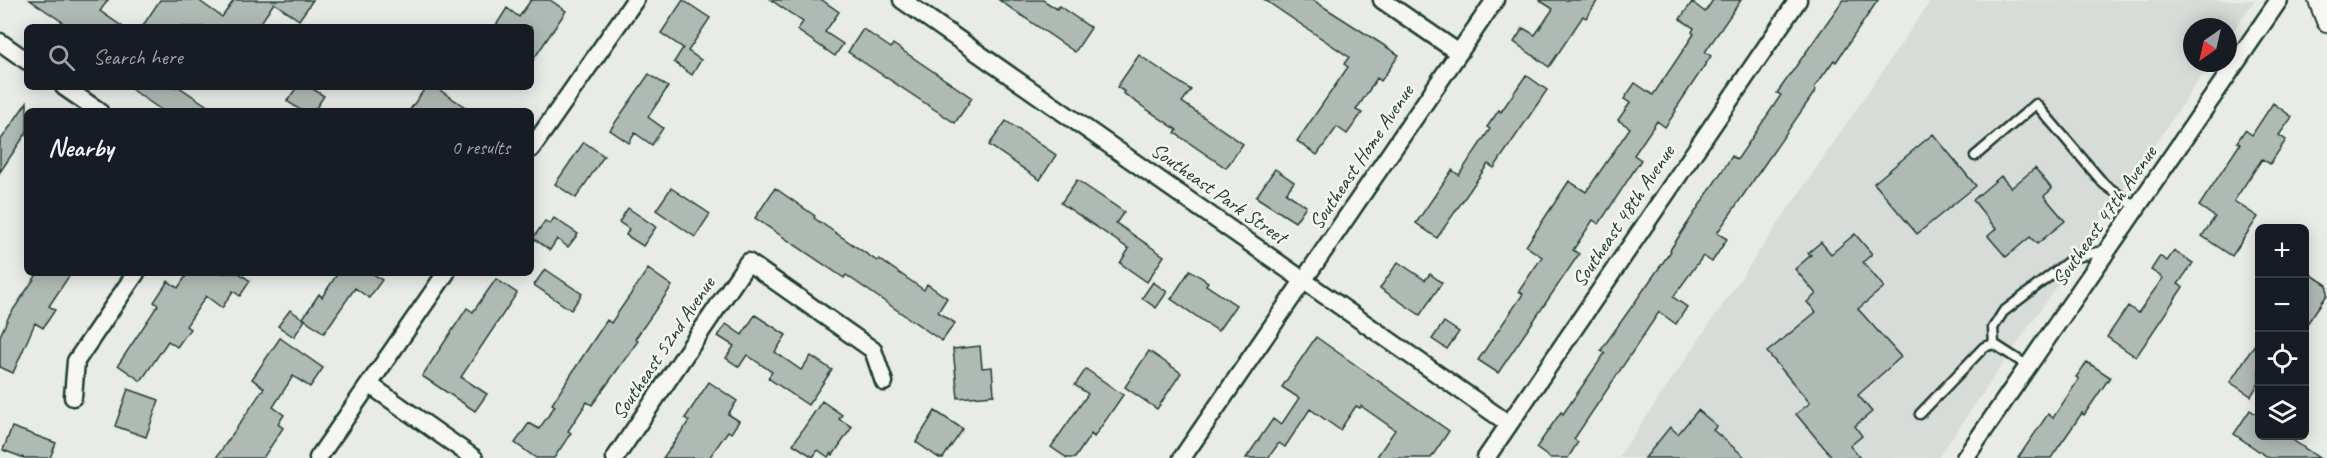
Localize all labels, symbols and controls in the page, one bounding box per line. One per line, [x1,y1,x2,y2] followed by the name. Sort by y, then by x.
[2183,18,2237,72] north arrow
[24,24,534,90] search box
[45,41,78,74] icon: search
[93,43,183,71] text: Search here
[1303,79,1420,234] street label: Southeast Home Avenue
[48,131,113,164] text: Nearby
[451,135,510,160] text: 0 results
[1146,137,1294,251] street label: Southeast Park Street
[1566,139,1681,292] street label: Southeast 48th Avenue
[2046,140,2163,291] street label: Southeast 47th Avenue
[2255,224,2309,440] map controls
[2255,224,2309,278] button: +
[606,271,721,424] street label: Southeast 52nd Avenue
[2255,278,2309,332] button: −
[2255,332,2309,386] button: locate
[2255,386,2309,440] button: layers

